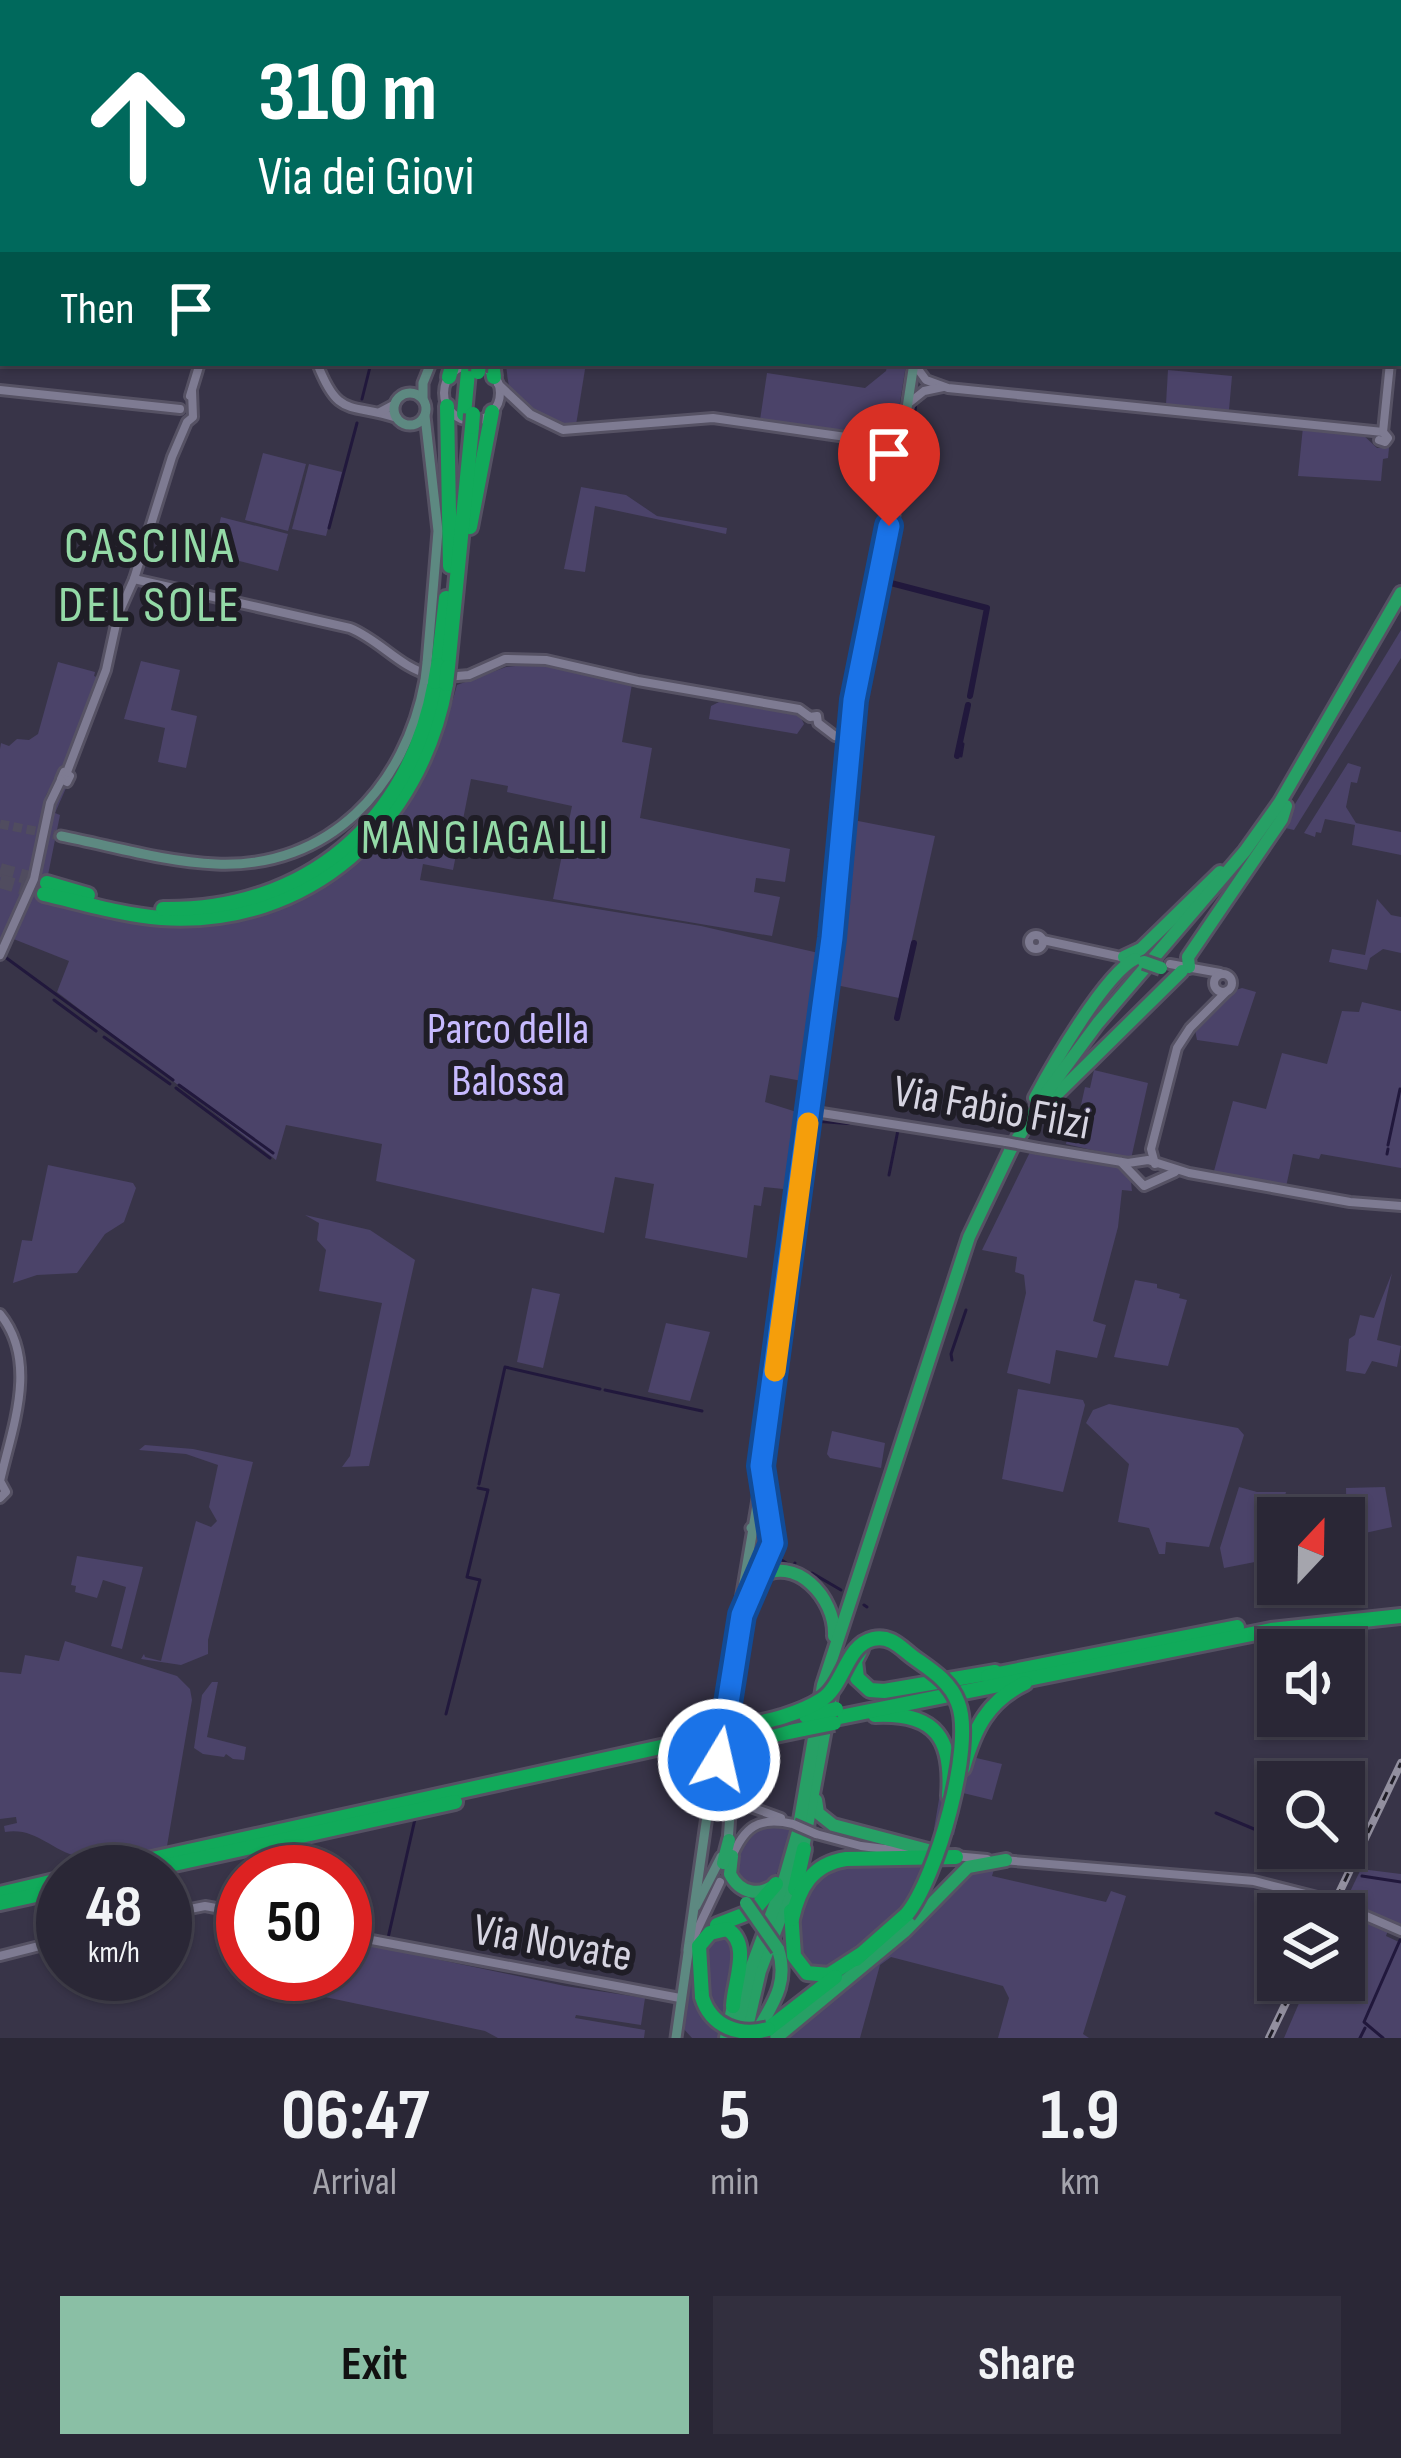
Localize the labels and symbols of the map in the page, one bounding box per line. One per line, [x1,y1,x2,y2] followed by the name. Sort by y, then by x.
[838,403,940,526] pin
[58,516,242,636] district label: CASCINA DEL SOLE
[361,810,611,867] district label: MANGIAGALLI
[427,1002,589,1109] park label: Parco della Balossa
[889,1064,1094,1153] street label: Via Fabio Filzi
[1257,1497,1365,1605] north arrow
[656,1697,782,1823] position arrow
[216,1845,372,2001] speed limit sign: 50
[469,1902,636,1984] street label: Via Novate

